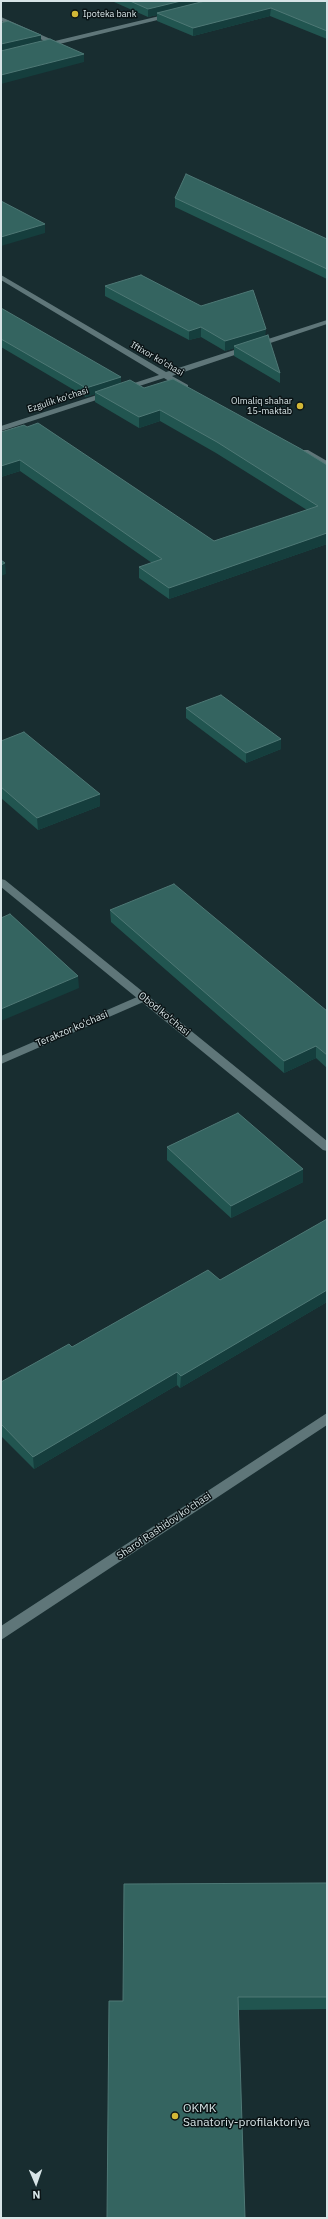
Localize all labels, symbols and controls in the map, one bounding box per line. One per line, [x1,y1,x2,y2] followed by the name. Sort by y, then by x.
[70,9,80,19] marker: Ipoteka bank
[83,9,136,19] place label: Ipoteka bank
[129,339,185,379] street label: Iftixor ko'chasi
[26,385,90,415] street label: Ezgulik ko'chasi
[231,396,292,417] place label: Olmaliq shahar 15-maktab
[295,401,305,411] marker: Olmaliq shahar 15-maktab
[136,990,192,1038] street label: Obod ko'chasi
[34,1008,110,1050] street label: Terakzor ko'chasi
[115,1490,213,1562] street label: Sharof Rashidov ko'chasi
[183,2102,310,2130] place label: OKMK Sanatoriy-profilaktoriya
[170,2111,180,2121] marker: OKMK Sanatoriy-profilaktoriya
[16,2163,56,2203] north arrow
[32,2188,41,2202] text: N

